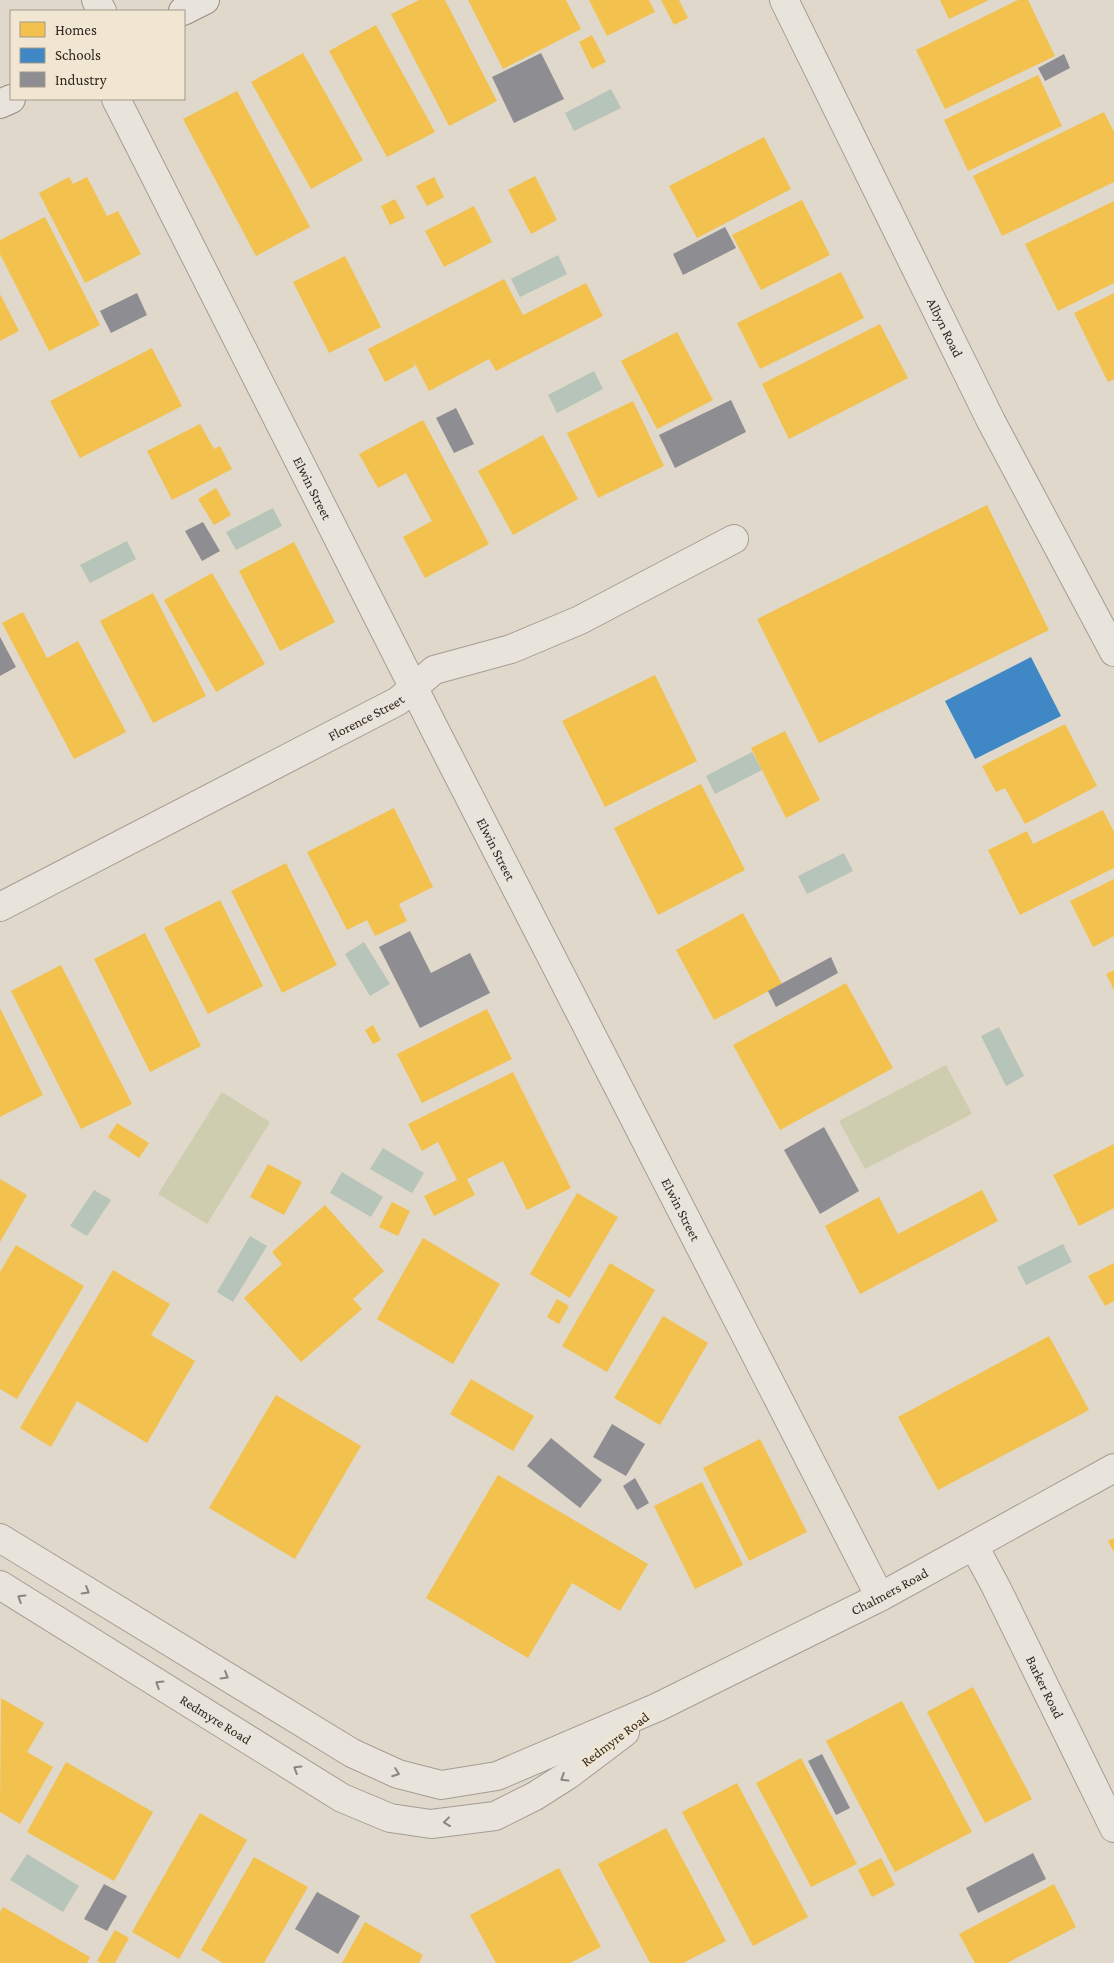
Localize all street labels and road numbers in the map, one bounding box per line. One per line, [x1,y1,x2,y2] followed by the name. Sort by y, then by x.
[924,295,967,360] street label: Albyn Road
[290,454,335,523] street label: Elwin Street
[325,691,408,744] street label: Florence Street
[473,815,519,884] street label: Elwin Street
[658,1175,704,1244] street label: Elwin Street
[848,1564,931,1618] street label: Chalmers Road
[1023,1653,1067,1722] street label: Barker Road
[177,1691,255,1748] street label: Redmyre Road
[578,1708,653,1770] street label: Redmyre Road

